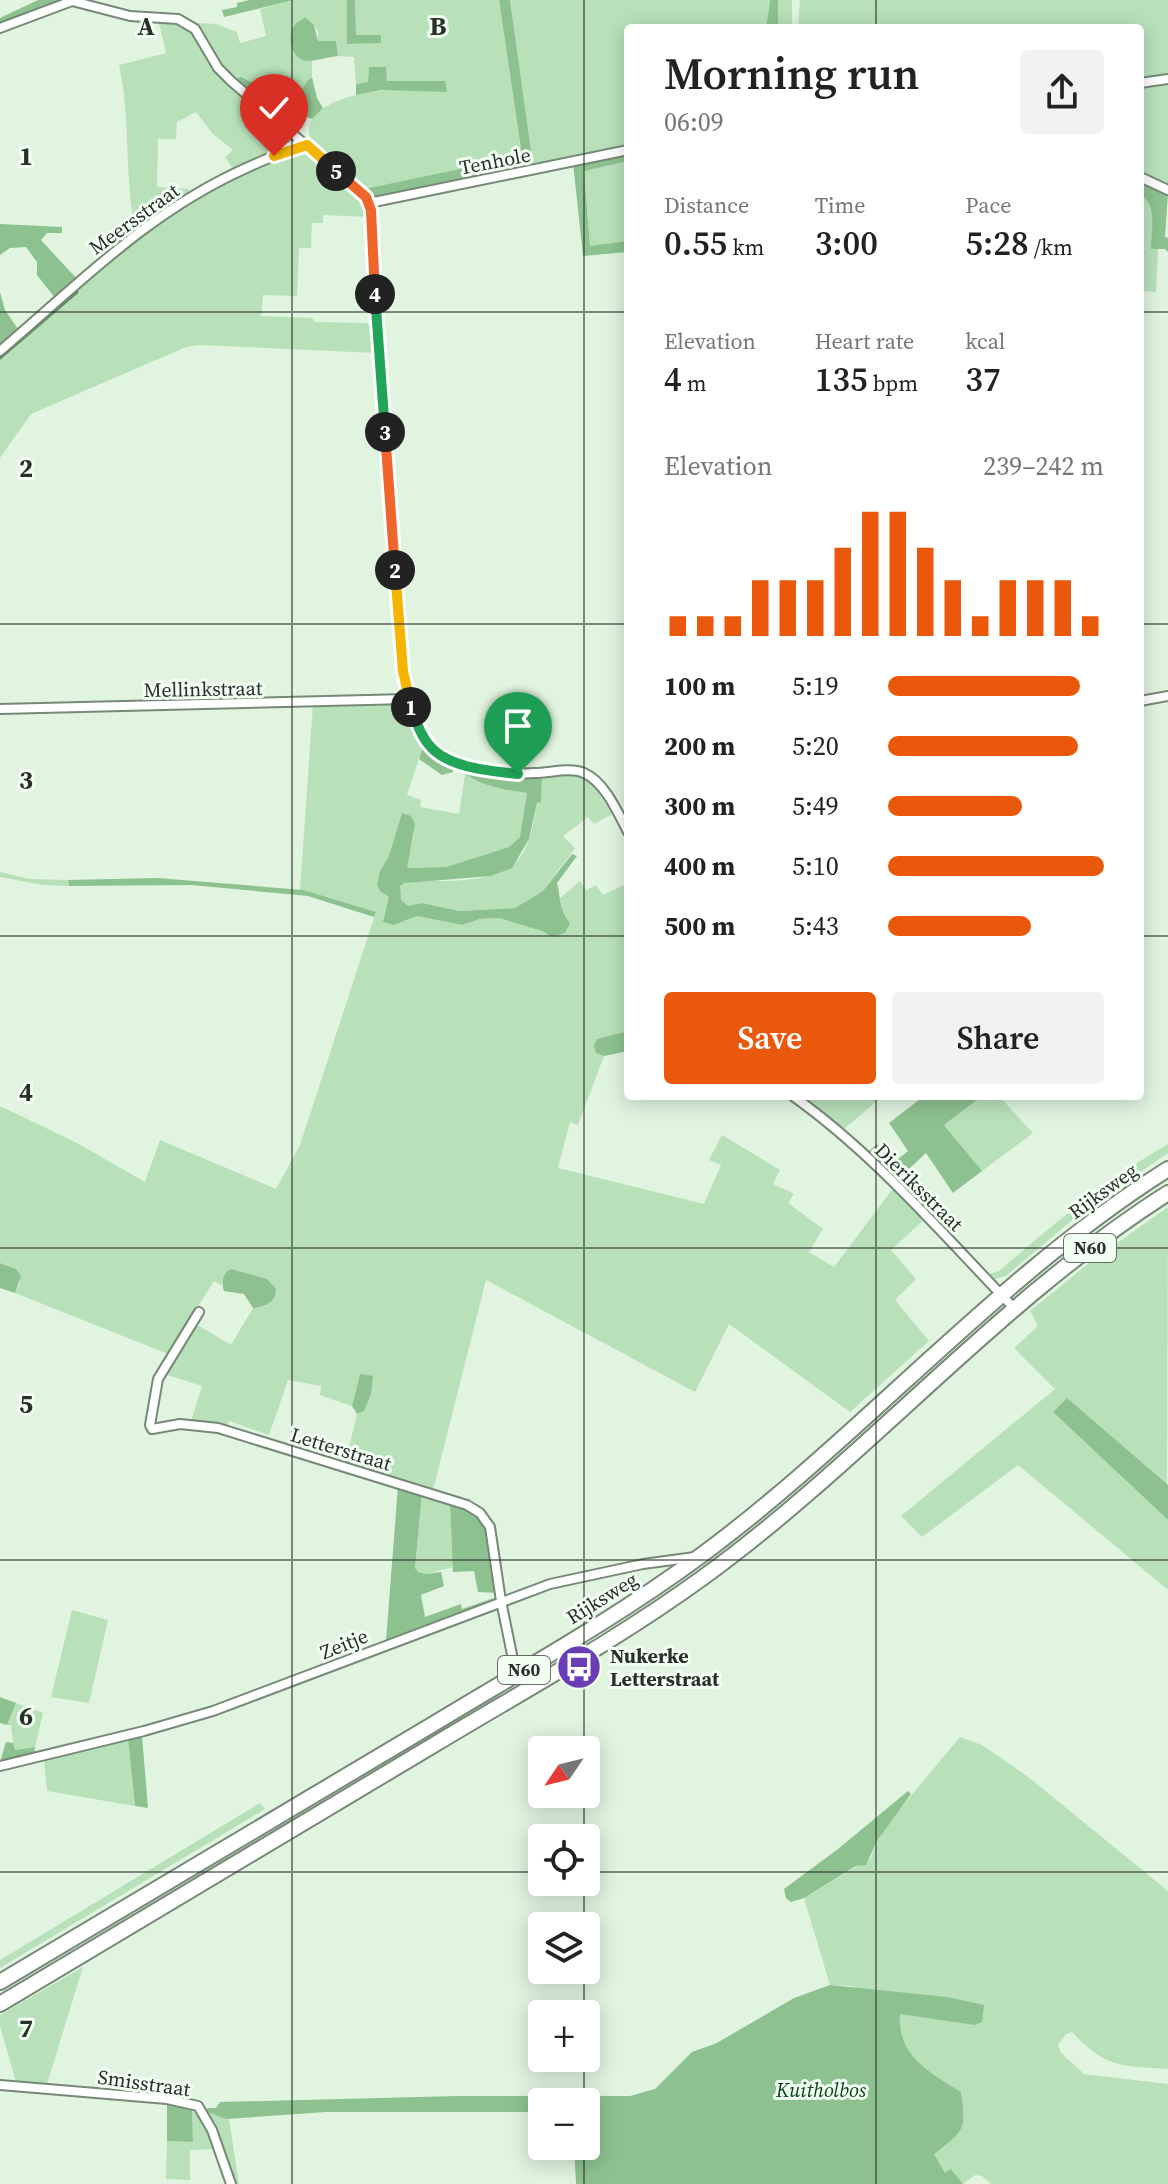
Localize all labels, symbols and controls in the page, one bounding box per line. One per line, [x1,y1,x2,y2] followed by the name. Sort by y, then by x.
[137,8,155,44] text: A
[430,8,447,44] text: B
[664,43,920,104] text: Morning run
[1020,50,1104,134] button: share
[240,74,308,156] pin
[252,86,296,130] icon: check
[664,104,724,140] text: 06:09
[19,138,33,174] text: 1
[457,140,533,182] street label: Tenhole
[316,151,356,191] pin: 5
[330,156,342,186] text: 5
[83,176,185,261] street label: Meersstraat
[664,190,749,220] text: Distance
[815,190,866,220] text: Time
[965,190,1011,220] text: Pace
[664,220,727,266] text: 0.55
[815,220,878,266] text: 3:00
[965,220,1029,266] text: 5:28
[727,232,764,262] text: km
[1029,232,1073,262] text: /km
[355,274,395,314] pin: 4
[369,279,381,309] text: 4
[664,326,756,356] text: Elevation
[815,326,914,356] text: Heart rate
[965,326,1005,356] text: kcal
[664,356,682,402] text: 4
[815,356,868,402] text: 135
[965,356,1001,402] text: 37
[682,368,707,398] text: m
[868,368,918,398] text: bpm
[365,412,405,452] pin: 3
[379,417,391,447] text: 3
[664,448,773,484] text: Elevation
[983,448,1104,484] text: 239–242 m
[19,450,33,486] text: 2
[375,550,415,590] pin: 2
[389,555,401,585] text: 2
[664,668,735,704] text: 100 m
[792,668,839,704] text: 5:19
[143,674,263,704] street label: Mellinkstraat
[391,687,431,727] pin: 1
[405,692,417,722] text: 1
[484,692,552,774] pin
[496,704,540,748] icon: arrive
[664,728,735,764] text: 200 m
[792,728,839,764] text: 5:20
[19,762,33,798] text: 3
[664,788,735,824] text: 300 m
[792,788,839,824] text: 5:49
[664,848,735,884] text: 400 m
[792,848,839,884] text: 5:10
[664,908,735,944] text: 500 m
[792,908,839,944] text: 5:43
[664,992,876,1084] button: Save
[892,992,1104,1084] button: Share
[19,1074,33,1110] text: 4
[869,1137,970,1238] street label: Dieriksstraat
[1063,1156,1143,1226] street label: Rijksweg
[1064,1234,1116,1262] road number: N60
[19,1386,33,1422] text: 5
[287,1420,395,1478] street label: Letterstraat
[561,1565,643,1631] street label: Rijksweg
[316,1622,372,1666] street label: Zeitje
[610,1642,720,1693] place label: Nukerke Letterstraat
[555,1643,603,1691] bus stop icon: Nukerke Letterstraat
[498,1656,550,1684] road number: N60
[19,1698,33,1734] text: 6
[528,1736,600,1808] north arrow
[528,1736,600,2160] map controls
[528,1824,600,1896] button: locate
[528,1912,600,1984] button: layers
[528,2000,600,2072] button: +
[19,2010,33,2046] text: 7
[96,2063,193,2103] street label: Smisstraat
[775,2076,867,2104] park label: Kuitholbos
[528,2088,600,2160] button: −

